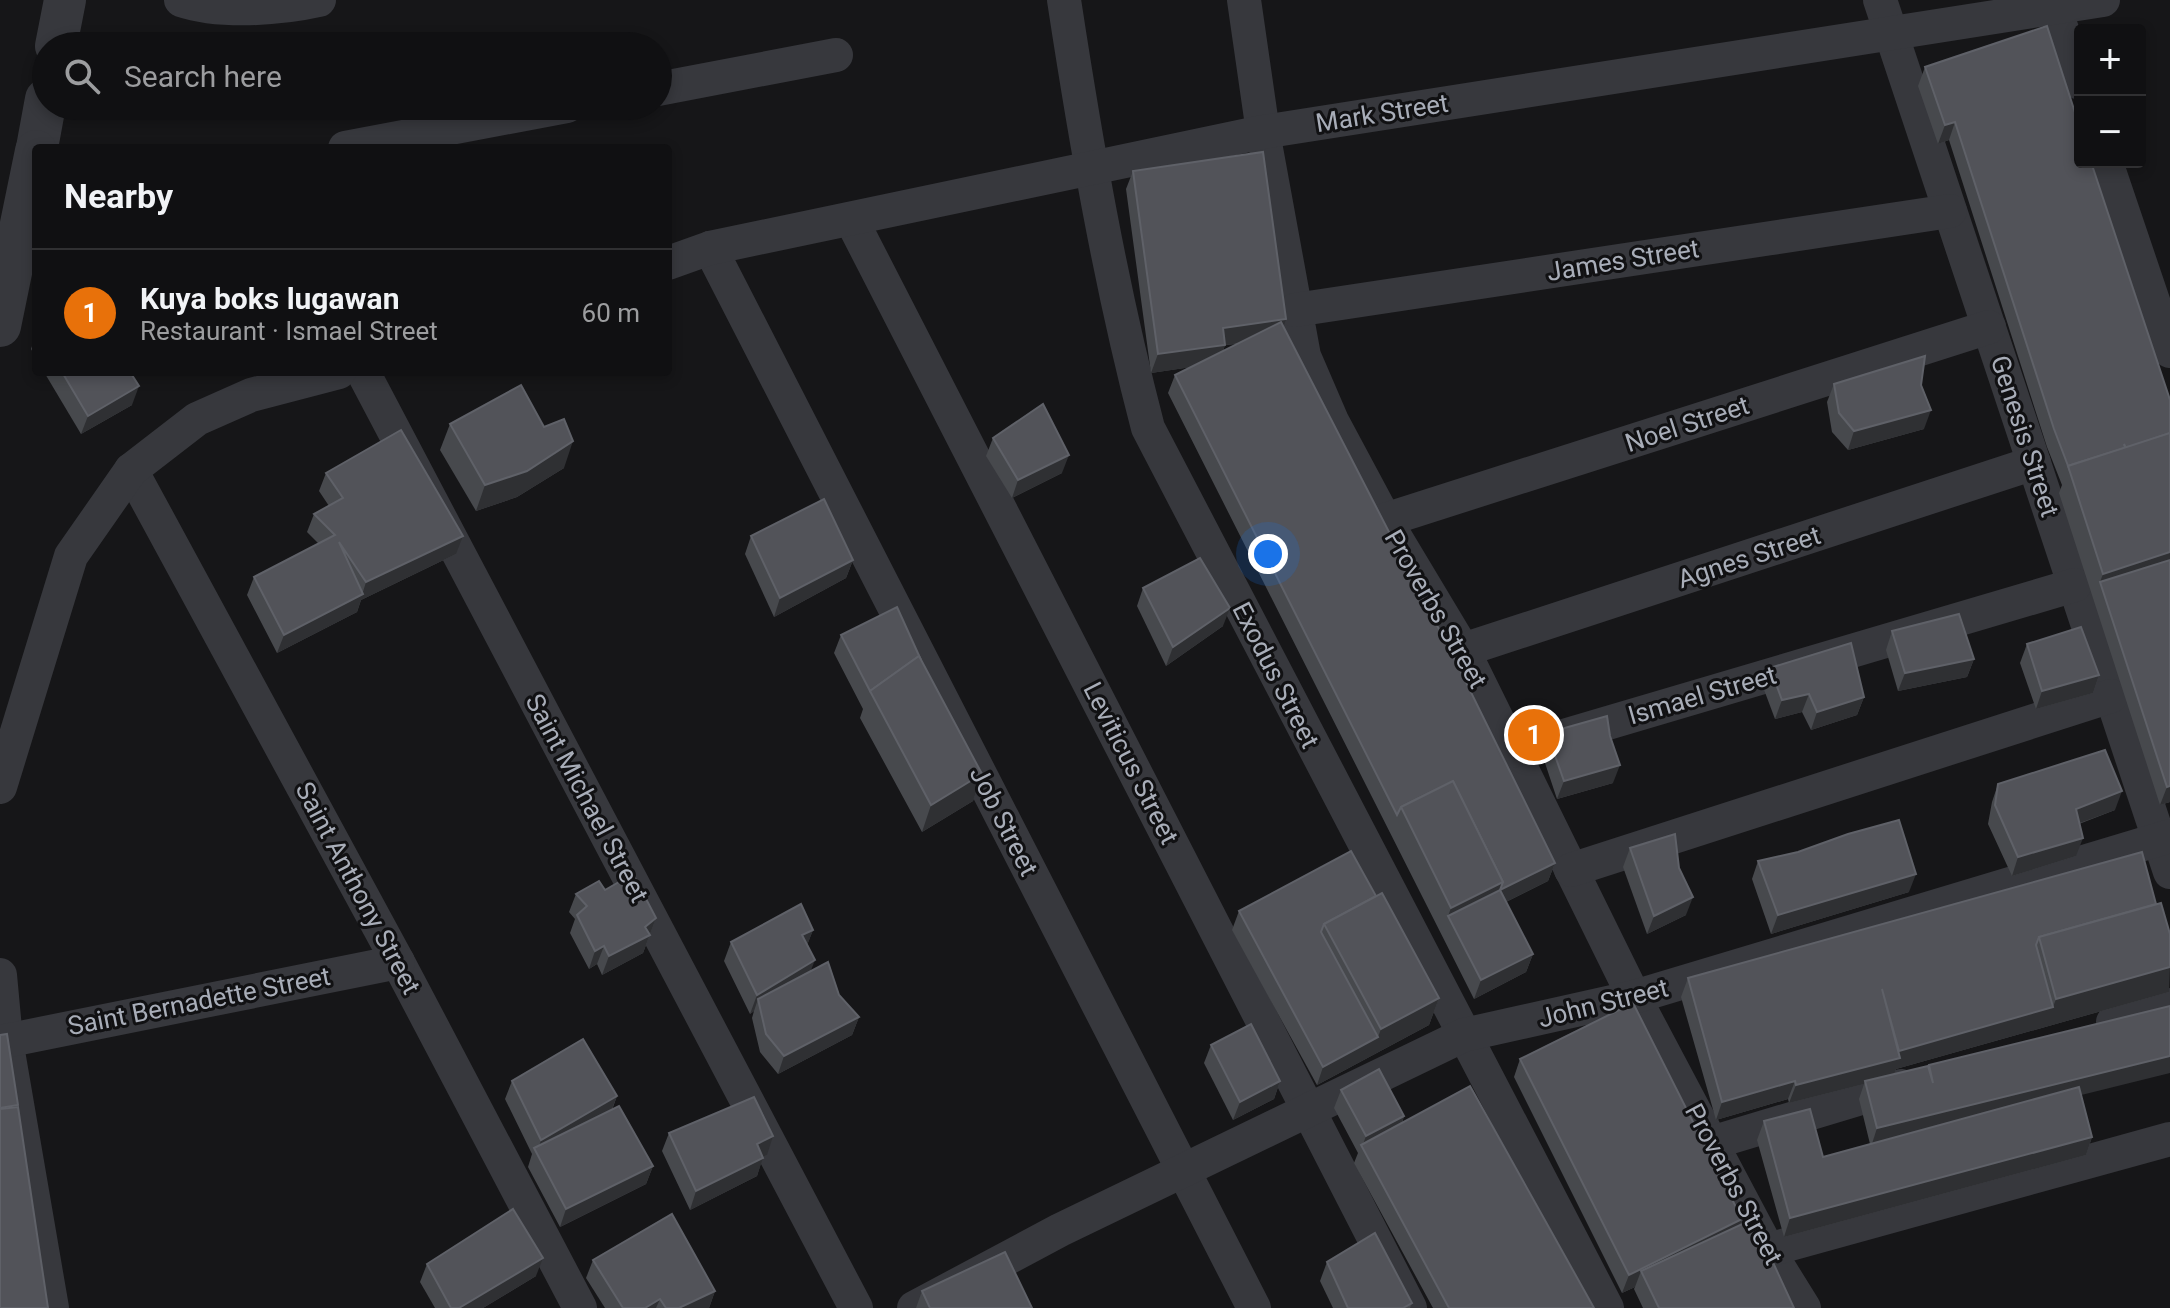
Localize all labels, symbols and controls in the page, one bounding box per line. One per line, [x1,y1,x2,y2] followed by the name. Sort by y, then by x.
[2074,24,2146,168] map controls
[2074,24,2146,96] button: +
[32,32,672,120] search box
[60,54,104,98] icon: search
[124,59,282,94] text: Search here
[1314,88,1450,138] street label: Mark Street
[2074,96,2146,168] button: −
[64,176,173,216] text: Nearby
[1545,233,1701,287] street label: James Street
[140,281,399,316] text: Kuya boks lugawan
[83,298,97,328] text: 1
[582,298,640,328] text: 60 m
[140,316,438,346] text: Restaurant · Ismael Street
[1985,352,2065,520] street label: Genesis Street
[1621,390,1753,458] street label: Noel Street
[1674,520,1824,594] street label: Agnes Street
[1379,525,1493,693] street label: Proverbs Street
[1248,534,1288,574] your location
[1226,597,1326,753] street label: Exodus Street
[1625,660,1779,730] street label: Ismael Street
[1077,677,1185,849] street label: Leviticus Street
[519,689,655,907] street label: Saint Michael Street
[1508,705,1560,765] pin: 1
[964,761,1044,881] street label: Job Street
[289,777,427,999] street label: Saint Anthony Street
[65,961,333,1041] street label: Saint Bernadette Street
[1535,972,1671,1034] street label: John Street
[1679,1099,1789,1269] street label: Proverbs Street

